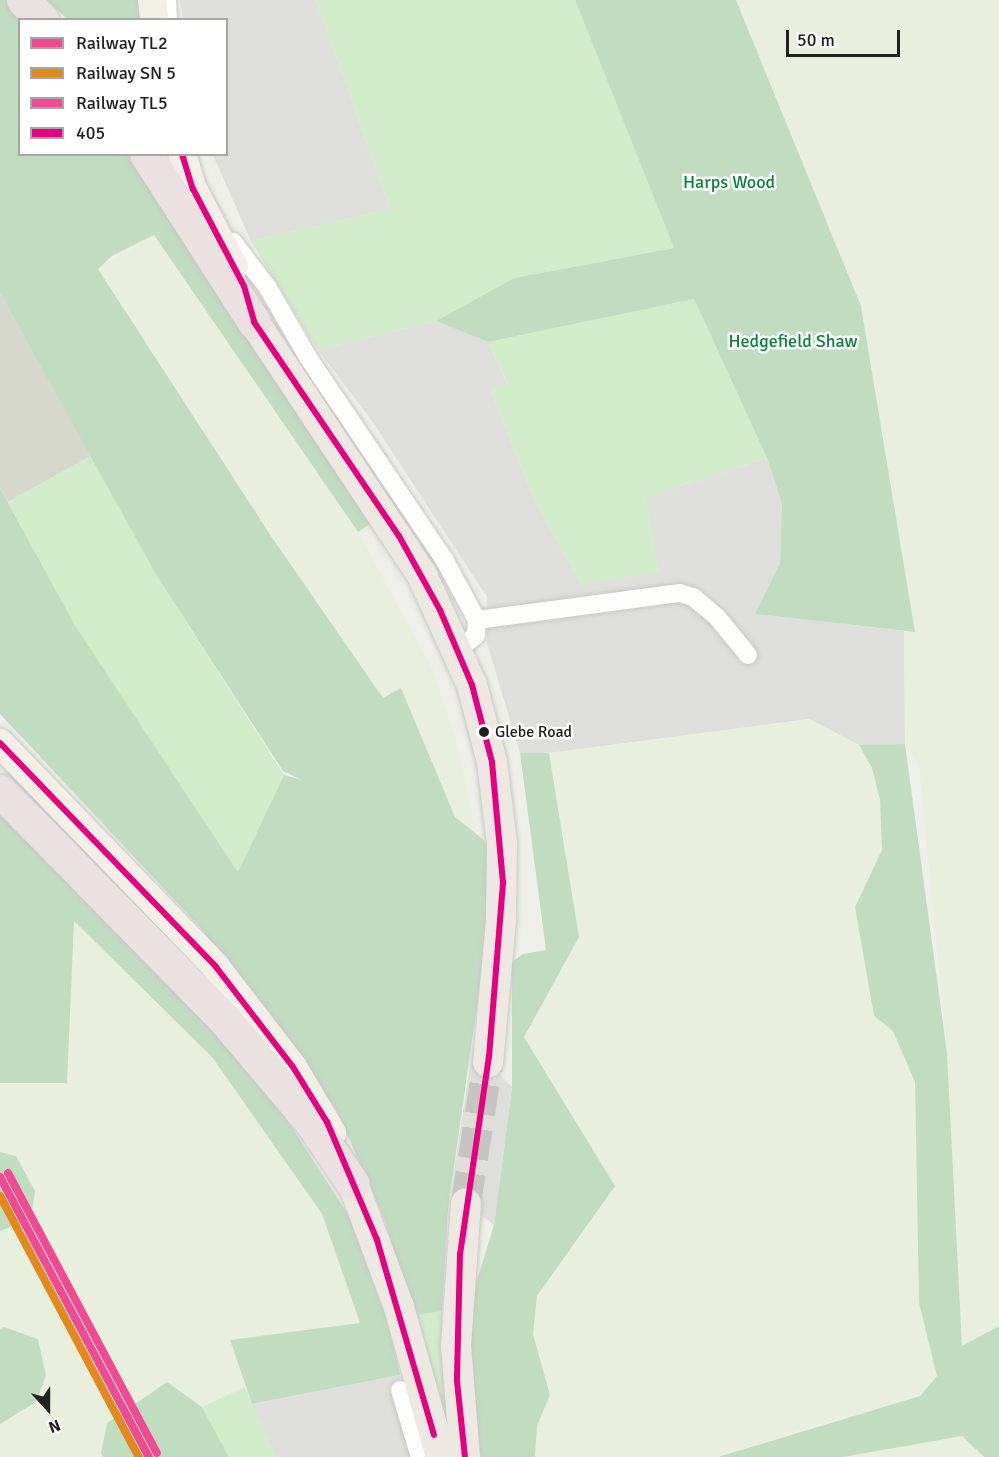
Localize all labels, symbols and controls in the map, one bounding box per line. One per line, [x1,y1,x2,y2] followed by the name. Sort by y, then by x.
[18,18,228,156] legend
[789,18,903,56] scale bar
[797,29,835,51] text: 50 m
[76,32,168,54] text: Railway TL2
[76,62,176,84] text: Railway SN 5
[76,92,168,114] text: Railway TL5
[76,122,105,144] text: 405
[683,171,775,193] park label: Harps Wood
[728,330,858,352] park label: Hedgefield Shaw
[495,722,572,742] place label: Glebe Road
[478,726,490,738] marker: Glebe Road
[18,1379,78,1439] north arrow
[46,1414,63,1437] text: N

